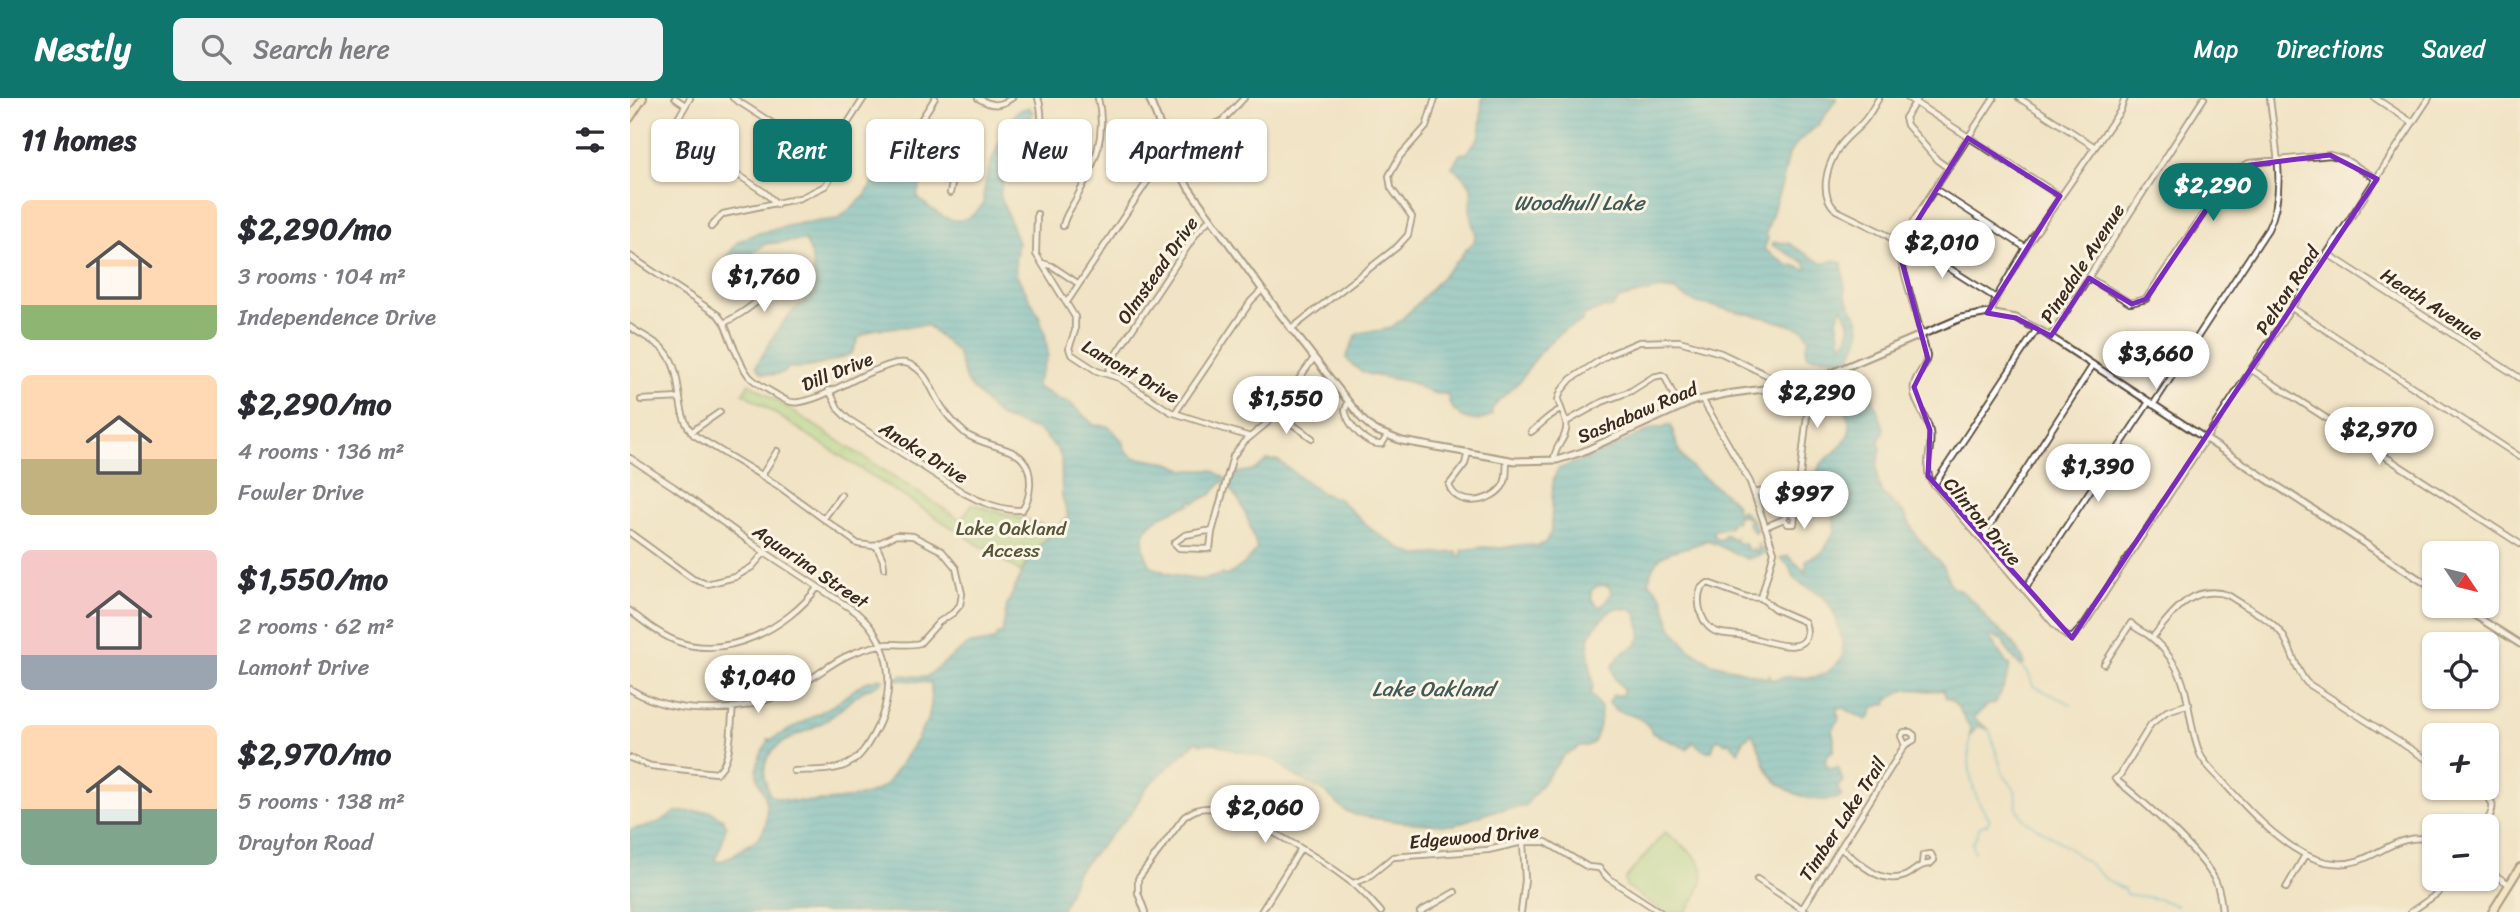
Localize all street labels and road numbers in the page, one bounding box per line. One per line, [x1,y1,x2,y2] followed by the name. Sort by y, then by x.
[2031,196,2134,330] street label: Pinedale Avenue
[1108,209,1207,331] street label: Olmstead Drive
[2246,238,2330,341] street label: Pelton Road
[2374,259,2490,350] street label: Heath Avenue
[1076,330,1186,413] street label: Lamont Drive
[796,342,878,401] street label: Dill Drive
[1572,372,1704,453] street label: Sashabaw Road
[872,411,975,493] street label: Anoka Drive
[1935,469,2030,574] street label: Clinton Drive
[745,515,877,618] street label: Aquarina Street
[1790,750,1895,888] street label: Timber Lake Trail
[1408,814,1540,859] street label: Edgewood Drive

